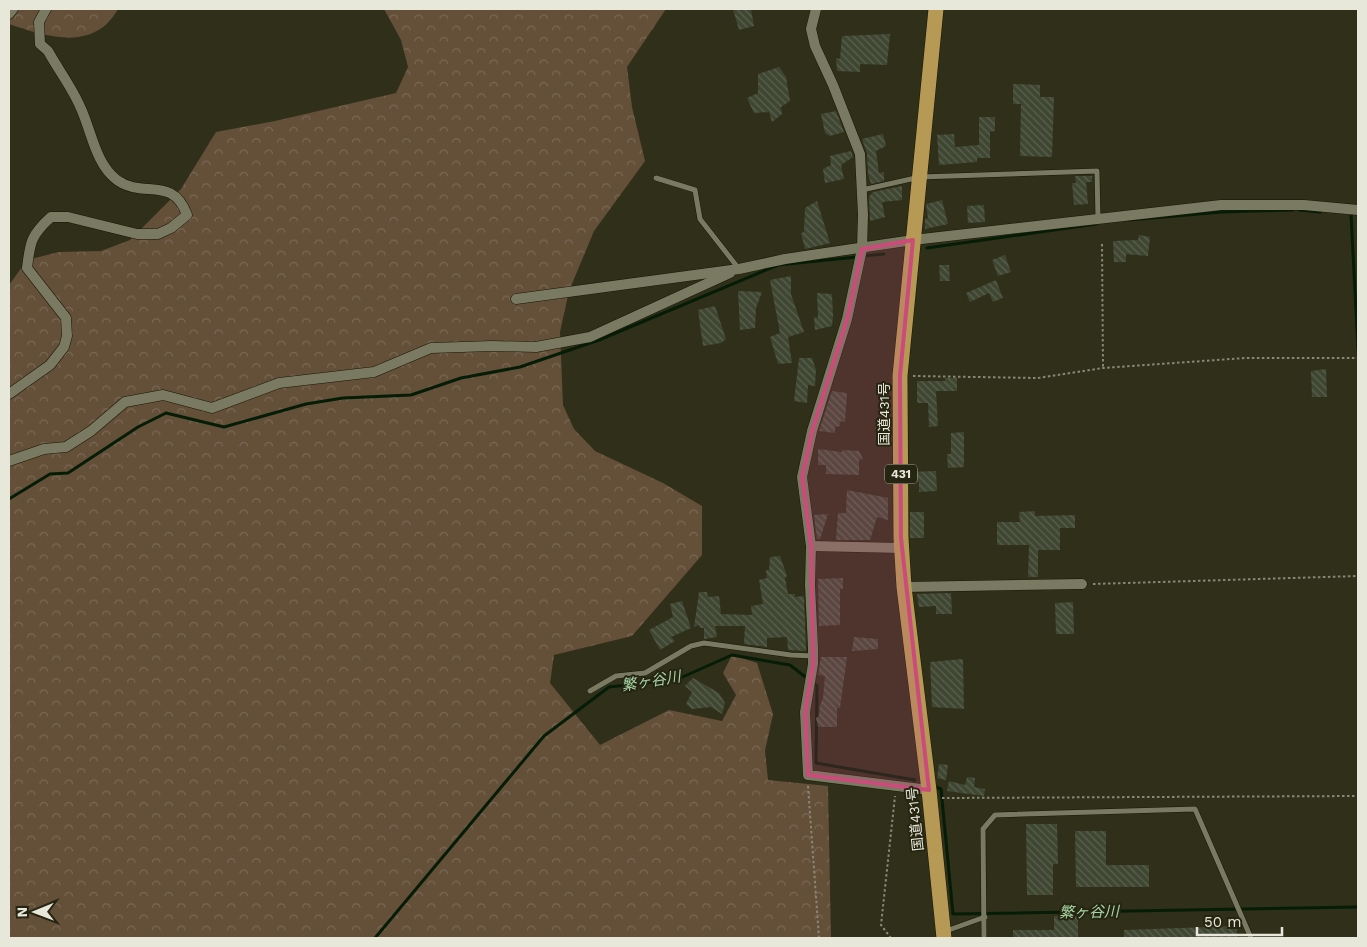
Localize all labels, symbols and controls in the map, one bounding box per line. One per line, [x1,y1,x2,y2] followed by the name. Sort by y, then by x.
[876,382,892,446] street label: 国道431号
[885,464,917,484] road number: 431
[620,667,684,695] water label: 繁ヶ谷川
[904,786,926,852] street label: 国道431号
[10,887,60,937] north arrow
[1059,902,1121,922] water label: 繁ヶ谷川
[1197,904,1282,936] scale bar
[14,907,30,918] text: N
[1204,913,1241,931] text: 50 m

